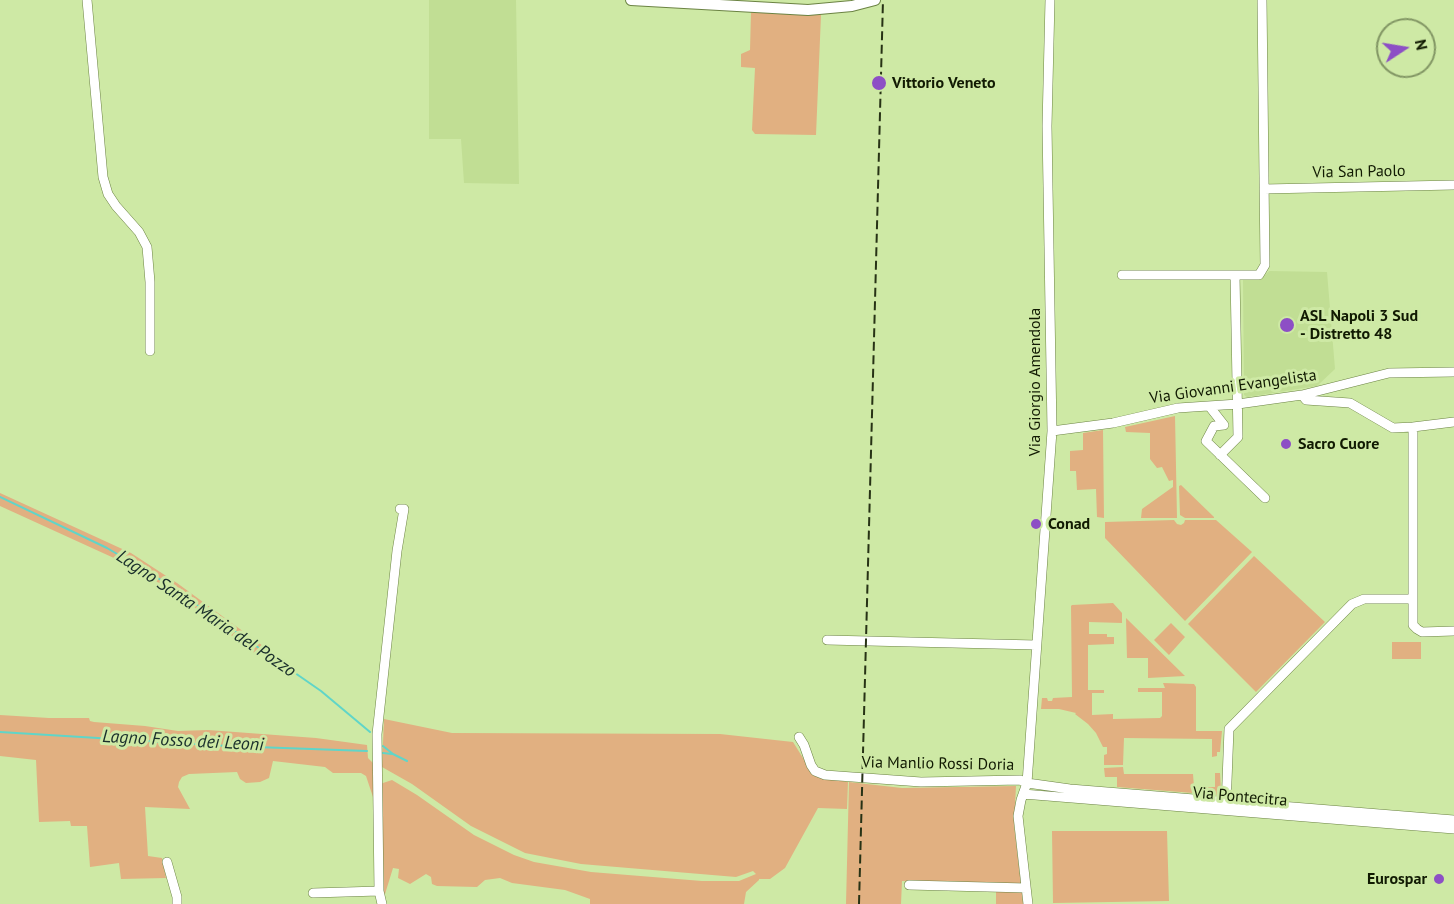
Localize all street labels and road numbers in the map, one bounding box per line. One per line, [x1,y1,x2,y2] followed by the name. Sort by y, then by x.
[1312,162,1406,182] street label: Via San Paolo
[1025,308,1045,456] street label: Via Giorgio Amendola
[1148,366,1318,408] street label: Via Giovanni Evangelista
[861,753,1015,775] street label: Via Manlio Rossi Doria
[1192,783,1288,811] street label: Via Pontecitra

